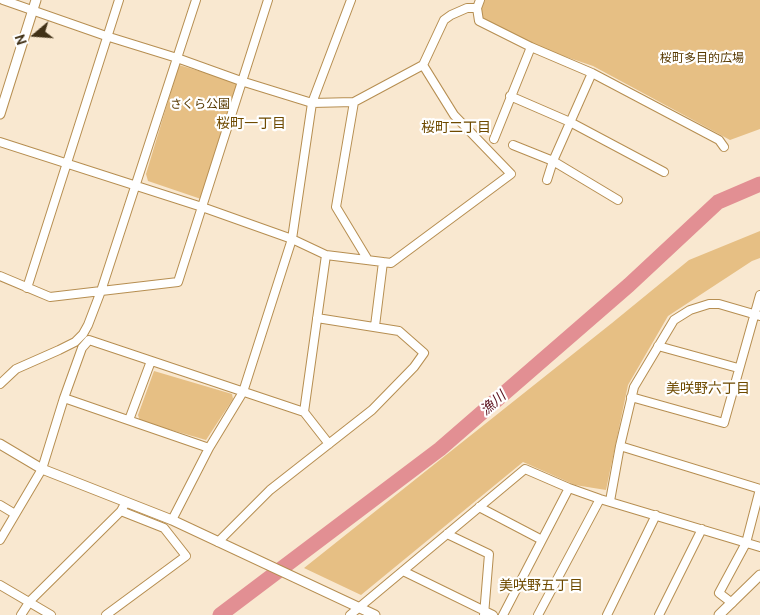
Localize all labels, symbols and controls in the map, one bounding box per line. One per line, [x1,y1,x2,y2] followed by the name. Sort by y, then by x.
[10,10,60,60] north arrow
[12,32,30,47] text: N
[660,51,744,65] park label: 桜町多目的広場
[170,97,230,111] park label: さくら公園
[216,115,286,131] district label: 桜町一丁目
[421,119,491,135] district label: 桜町二丁目
[666,380,750,396] district label: 美咲野六丁目
[477,387,509,419] water label: 漁川
[499,577,583,593] district label: 美咲野五丁目

